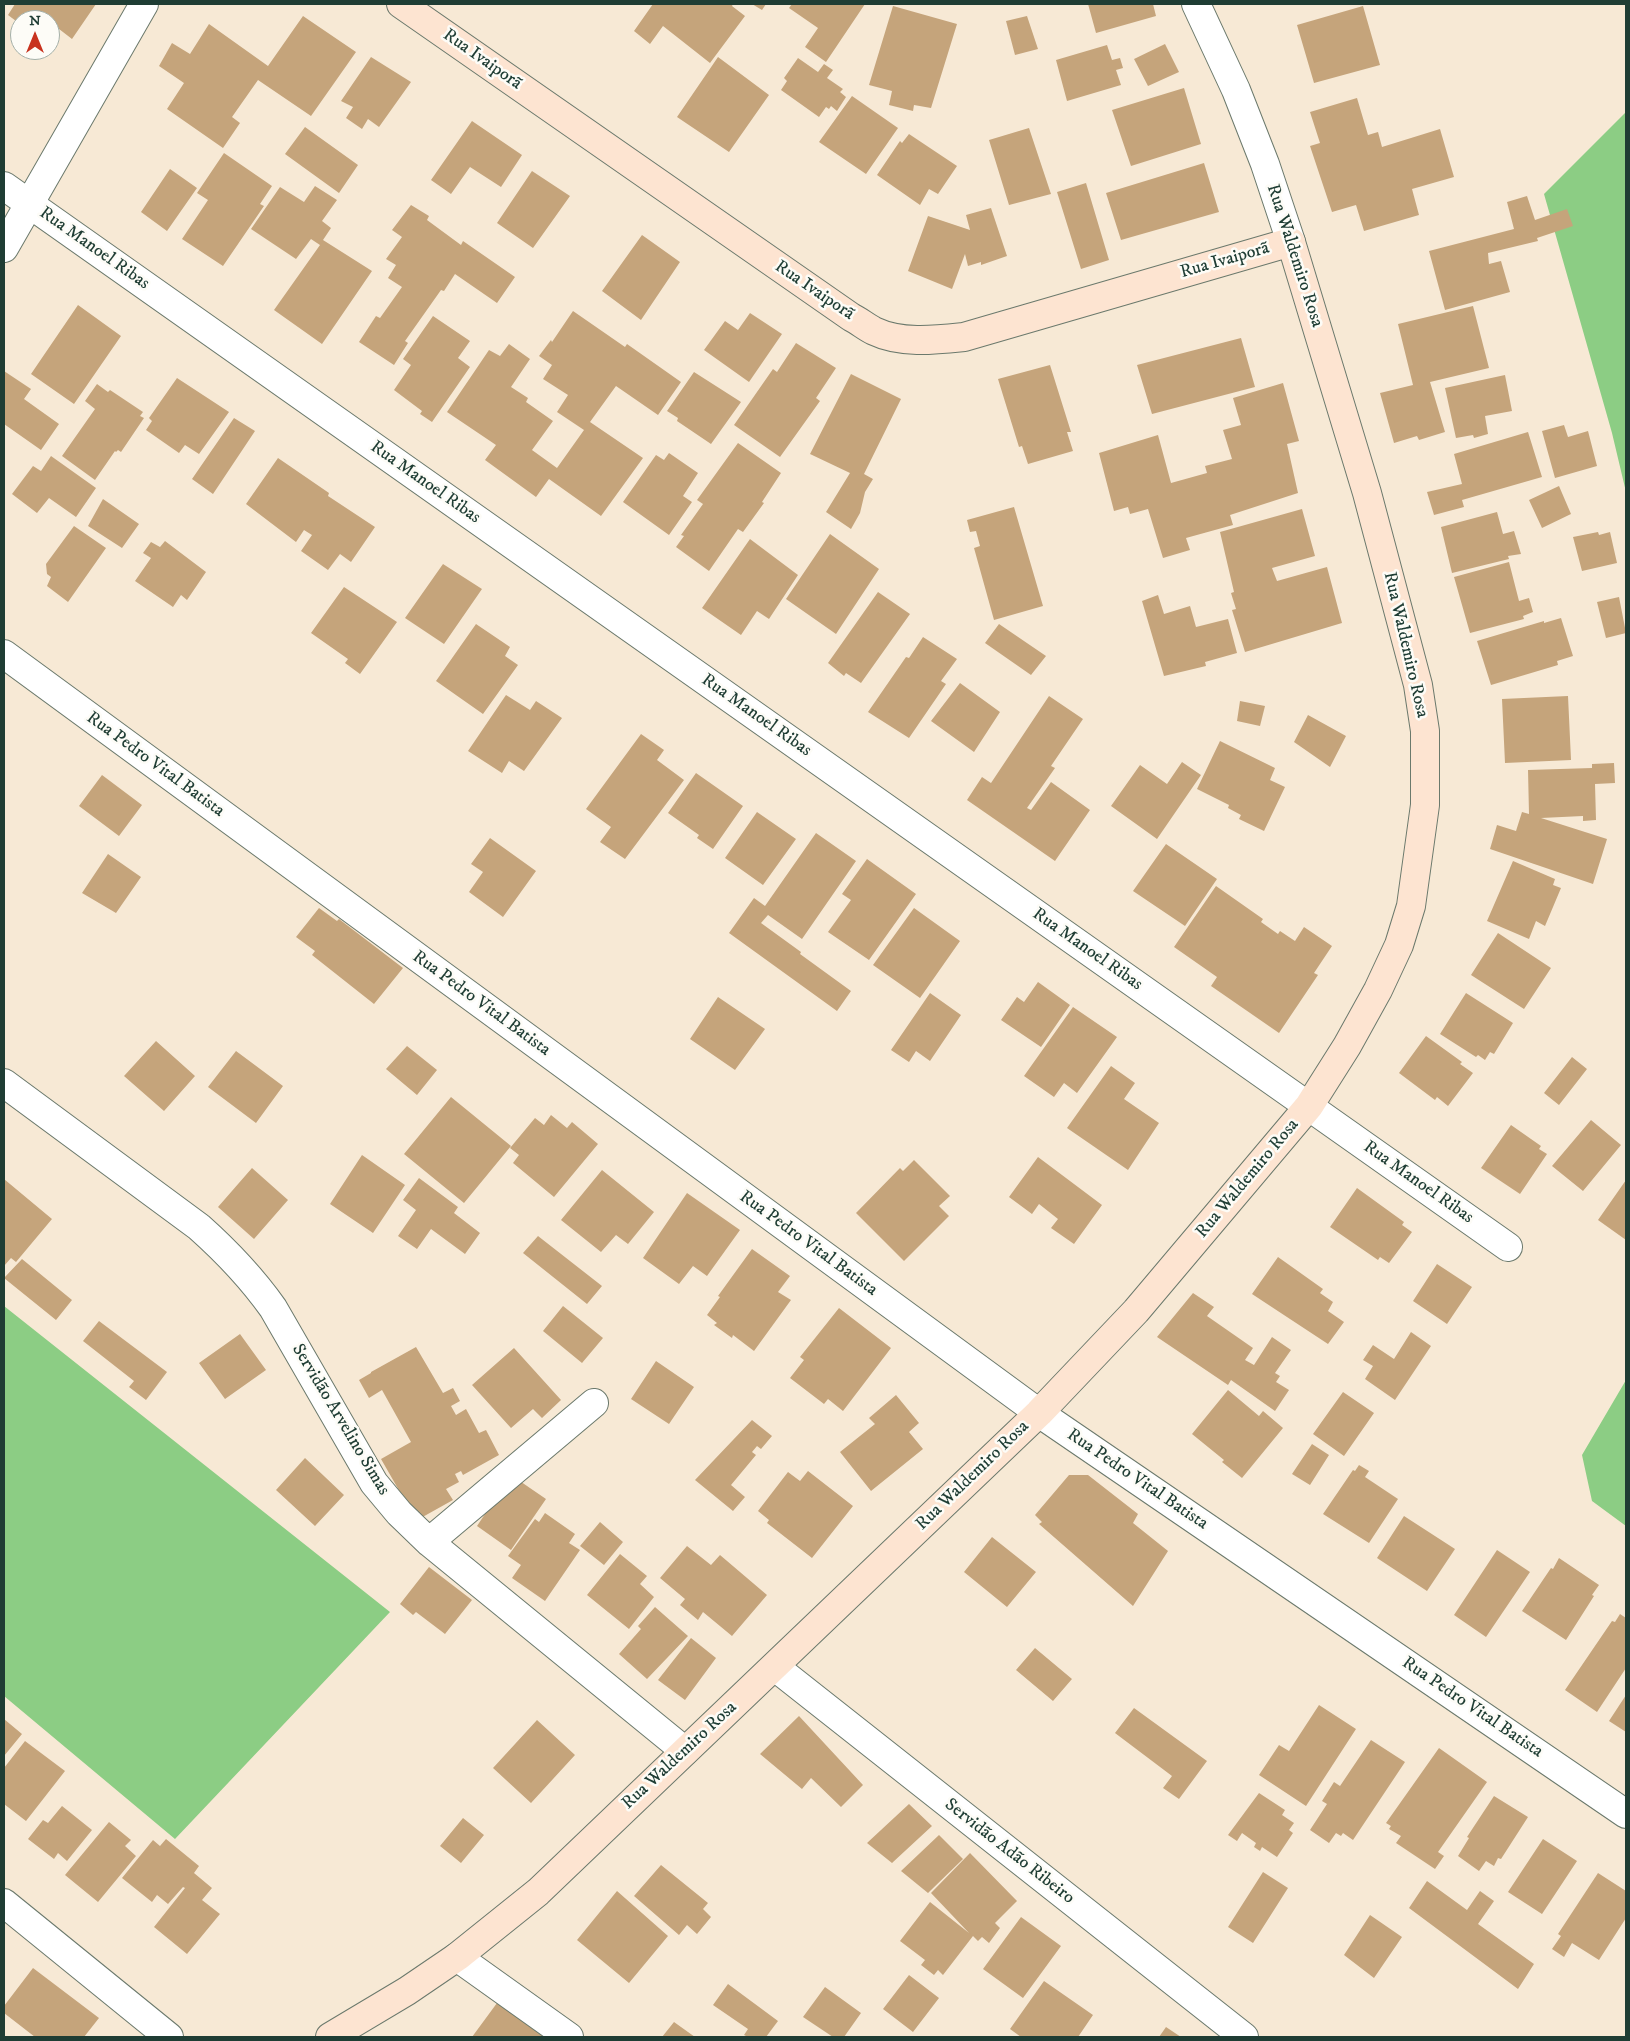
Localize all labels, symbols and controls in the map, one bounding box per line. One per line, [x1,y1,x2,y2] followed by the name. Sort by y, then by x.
[10,10,60,60] north arrow
[29,12,41,30] text: N
[438,25,526,95] street label: Rua Ivaiporã
[1261,182,1327,330] street label: Rua Waldemiro Rosa
[35,203,153,295] street label: Rua Manoel Ribas
[1178,238,1272,284] street label: Rua Ivaiporã
[770,256,858,326] street label: Rua Ivaiporã
[366,437,484,529] street label: Rua Manoel Ribas
[1378,570,1432,720] street label: Rua Waldemiro Rosa
[697,670,815,762] street label: Rua Manoel Ribas
[82,708,228,822] street label: Rua Pedro Vital Batista
[1028,904,1146,996] street label: Rua Manoel Ribas
[408,947,554,1061] street label: Rua Pedro Vital Batista
[1192,1115,1304,1243] street label: Rua Waldemiro Rosa
[1359,1137,1477,1229] street label: Rua Manoel Ribas
[735,1187,881,1301] street label: Rua Pedro Vital Batista
[286,1340,394,1500] street label: Servidão Arvelino Simas
[912,1417,1034,1535] street label: Rua Waldemiro Rosa
[1062,1425,1212,1535] street label: Rua Pedro Vital Batista
[1397,1653,1547,1763] street label: Rua Pedro Vital Batista
[618,1697,742,1815] street label: Rua Waldemiro Rosa
[940,1795,1078,1909] street label: Servidão Adão Ribeiro

